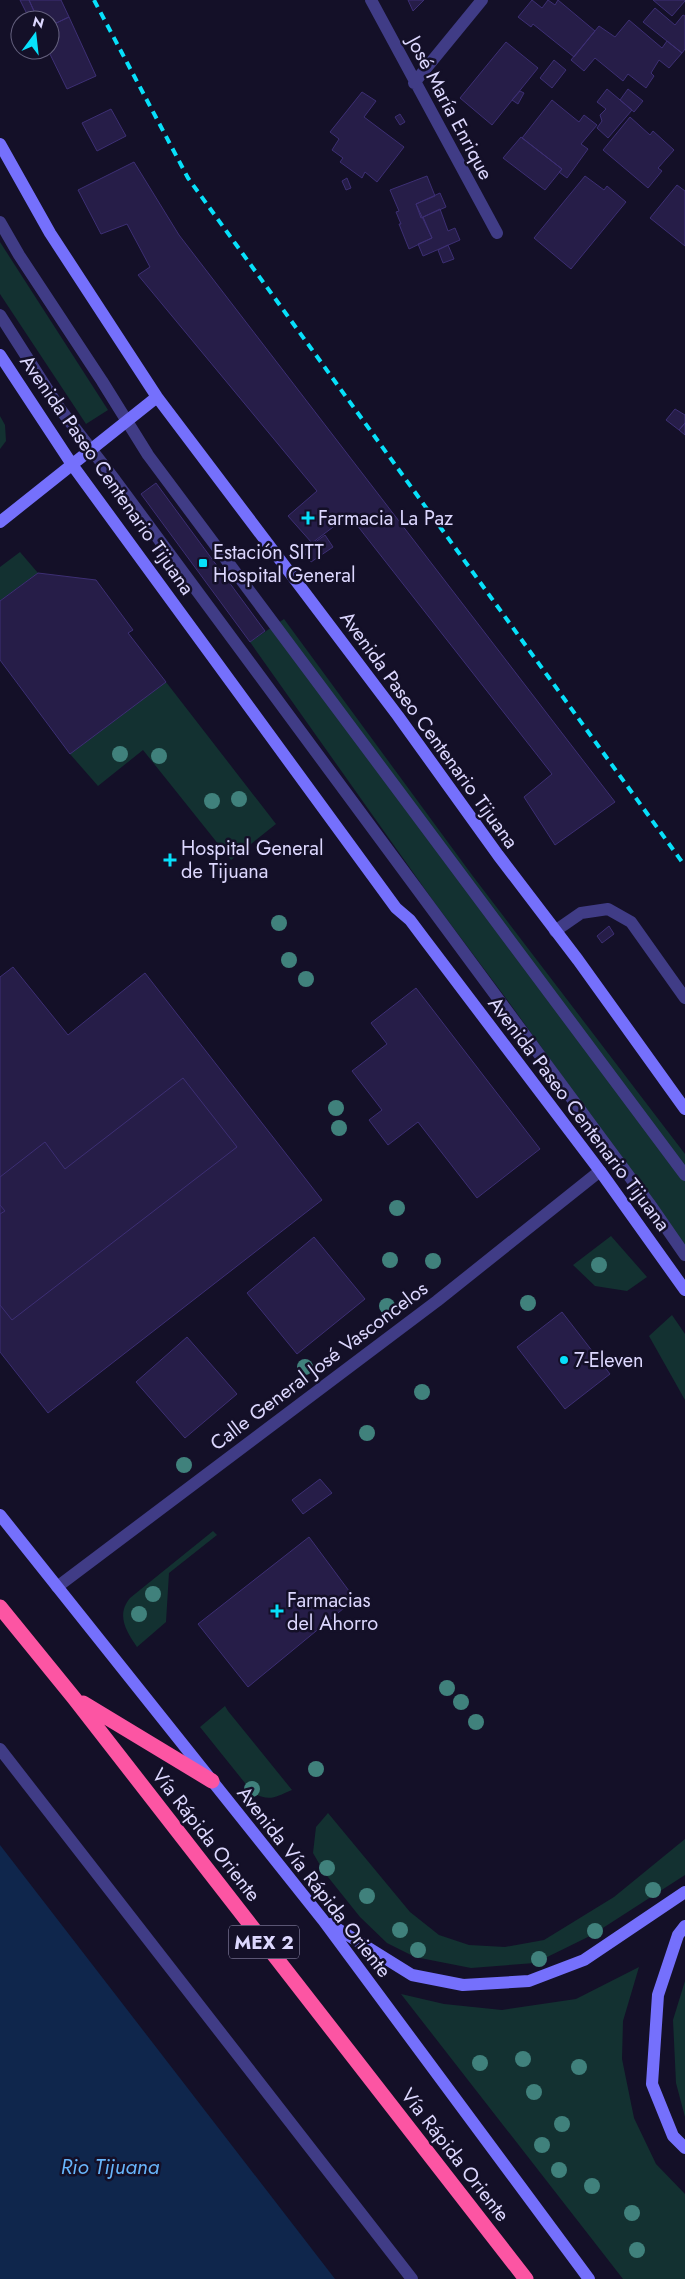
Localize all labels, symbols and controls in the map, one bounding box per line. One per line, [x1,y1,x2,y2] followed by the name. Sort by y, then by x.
[10,10,60,60] north arrow
[30,11,46,34] text: N
[398,28,500,185] street label: José María Enrique
[13,349,201,601] street label: Avenida Paseo Centenario Tijuana
[318,504,453,533] place label: Farmacia La Paz
[302,512,314,524] marker: Farmacia La Paz
[213,538,356,590] place label: Estación SITT Hospital General
[197,557,209,569] marker: Estación SITT Hospital General
[333,605,525,855] street label: Avenida Paseo Centenario Tijuana
[181,834,324,886] place label: Hospital General de Tijuana
[163,853,177,867] marker: Hospital General de Tijuana
[481,991,677,1237] street label: Avenida Paseo Centenario Tijuana
[204,1274,434,1458] street label: Calle General José Vasconcelos
[574,1346,644,1375] place label: 7-Eleven
[558,1354,570,1366] marker: 7-Eleven
[287,1586,378,1638] place label: Farmacias del Ahorro
[271,1605,283,1617] marker: Farmacias del Ahorro
[145,1762,267,1908] street label: Vía Rápida Oriente
[230,1780,398,1984] street label: Avenida Vía Rápida Oriente
[229,1925,299,1958] road number: MEX 2
[394,2082,516,2228] street label: Vía Rápida Oriente
[61,2152,160,2182] water label: Rio Tijuana

